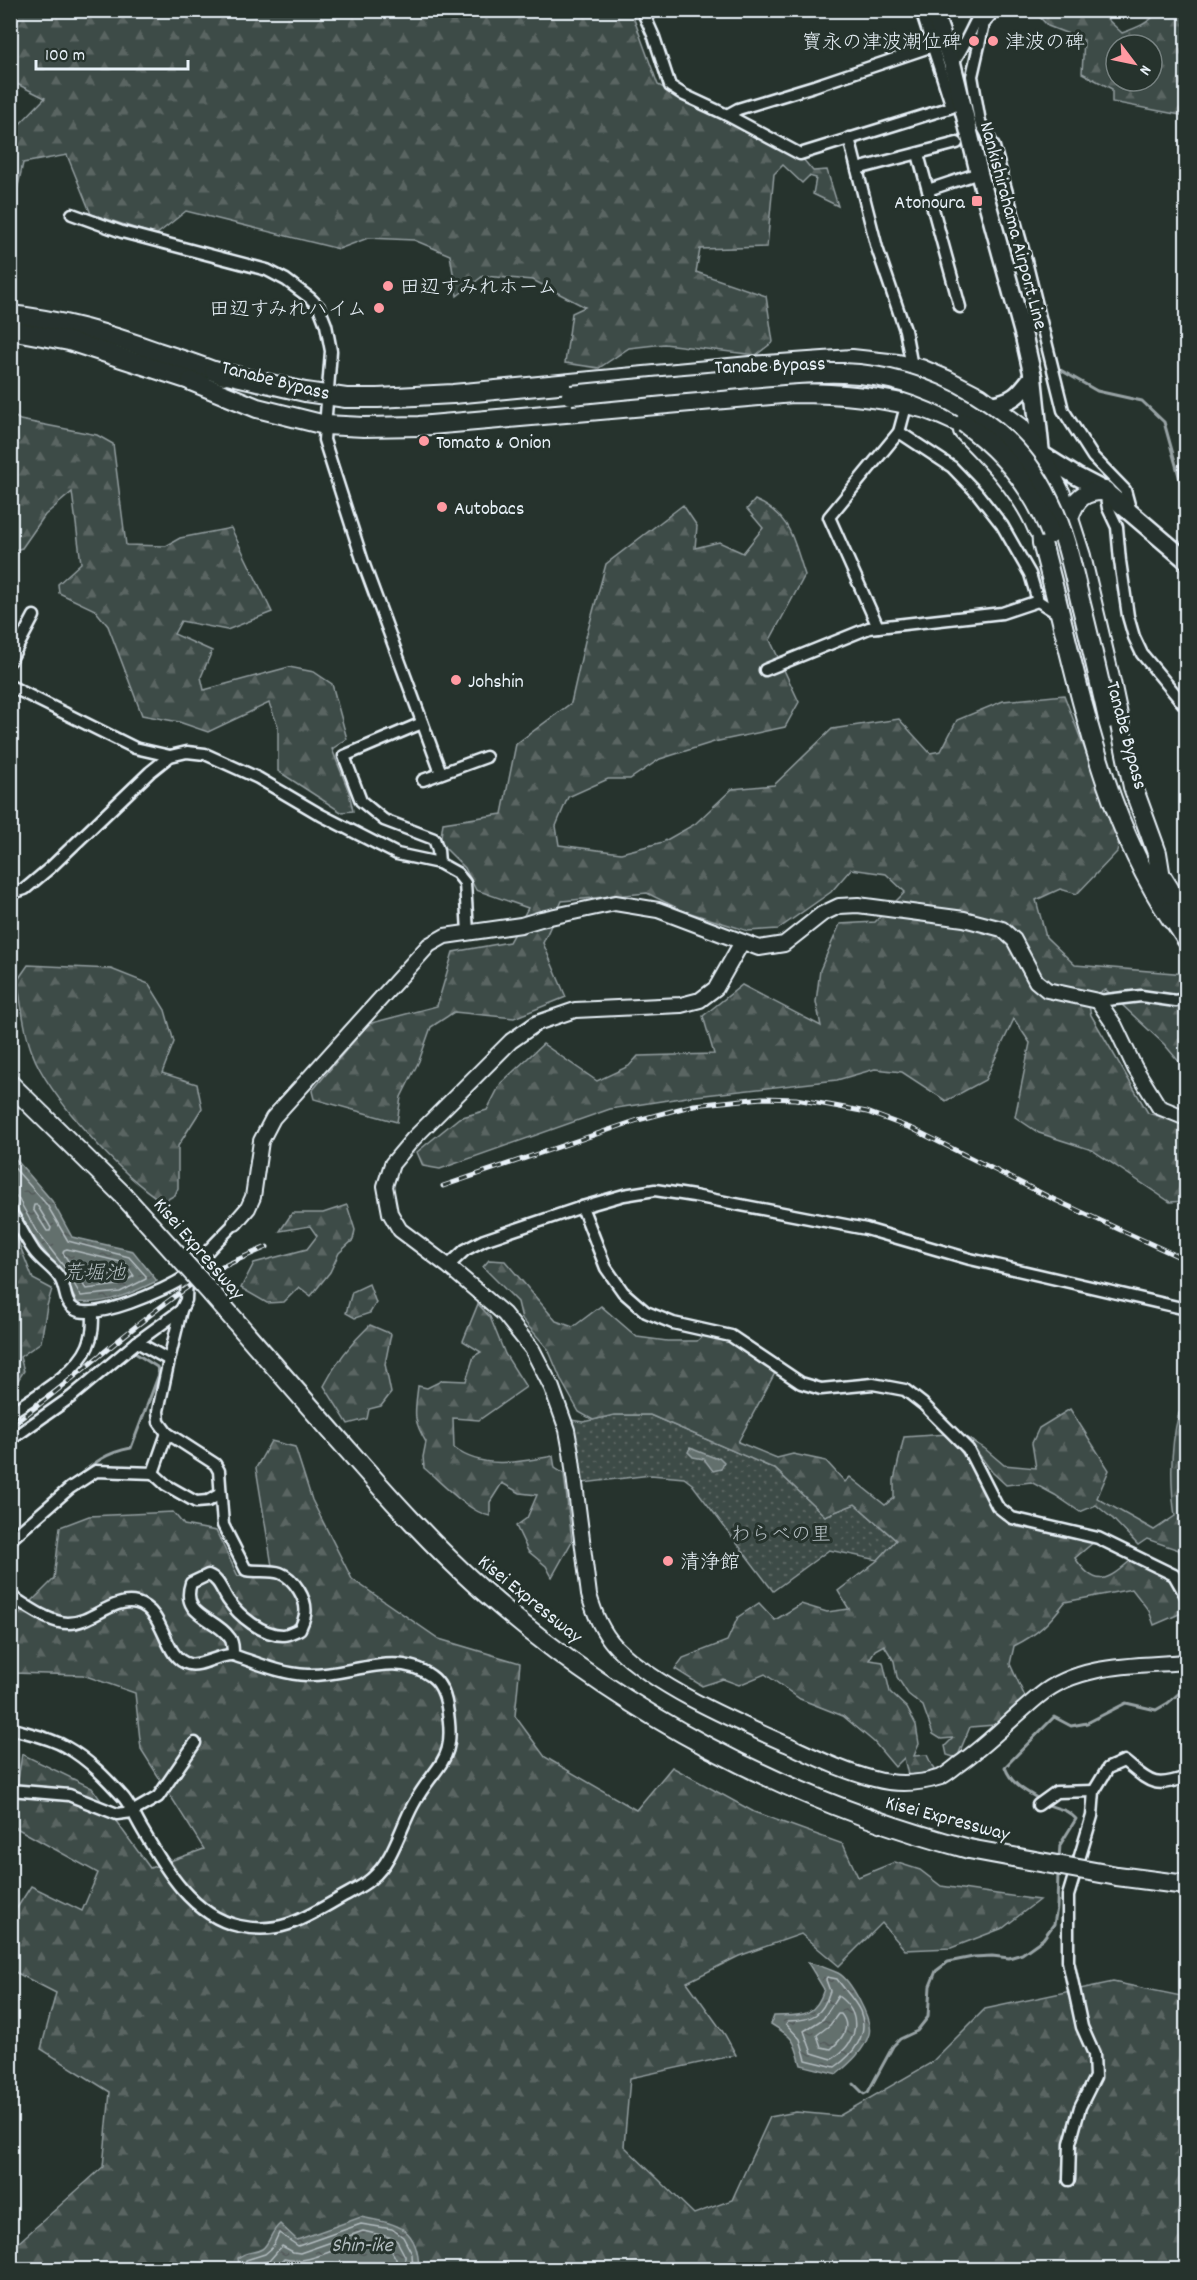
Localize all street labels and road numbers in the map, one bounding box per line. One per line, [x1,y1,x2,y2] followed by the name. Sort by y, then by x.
[971,119,1053,333] street label: Nankishirahama Airport Line
[714,351,826,383] street label: Tanabe Bypass
[218,355,333,409] street label: Tanabe Bypass
[1097,679,1153,793] street label: Tanabe Bypass
[145,1193,251,1308] street label: Kisei Expressway
[471,1549,588,1652] street label: Kisei Expressway
[882,1790,1013,1850] street label: Kisei Expressway

